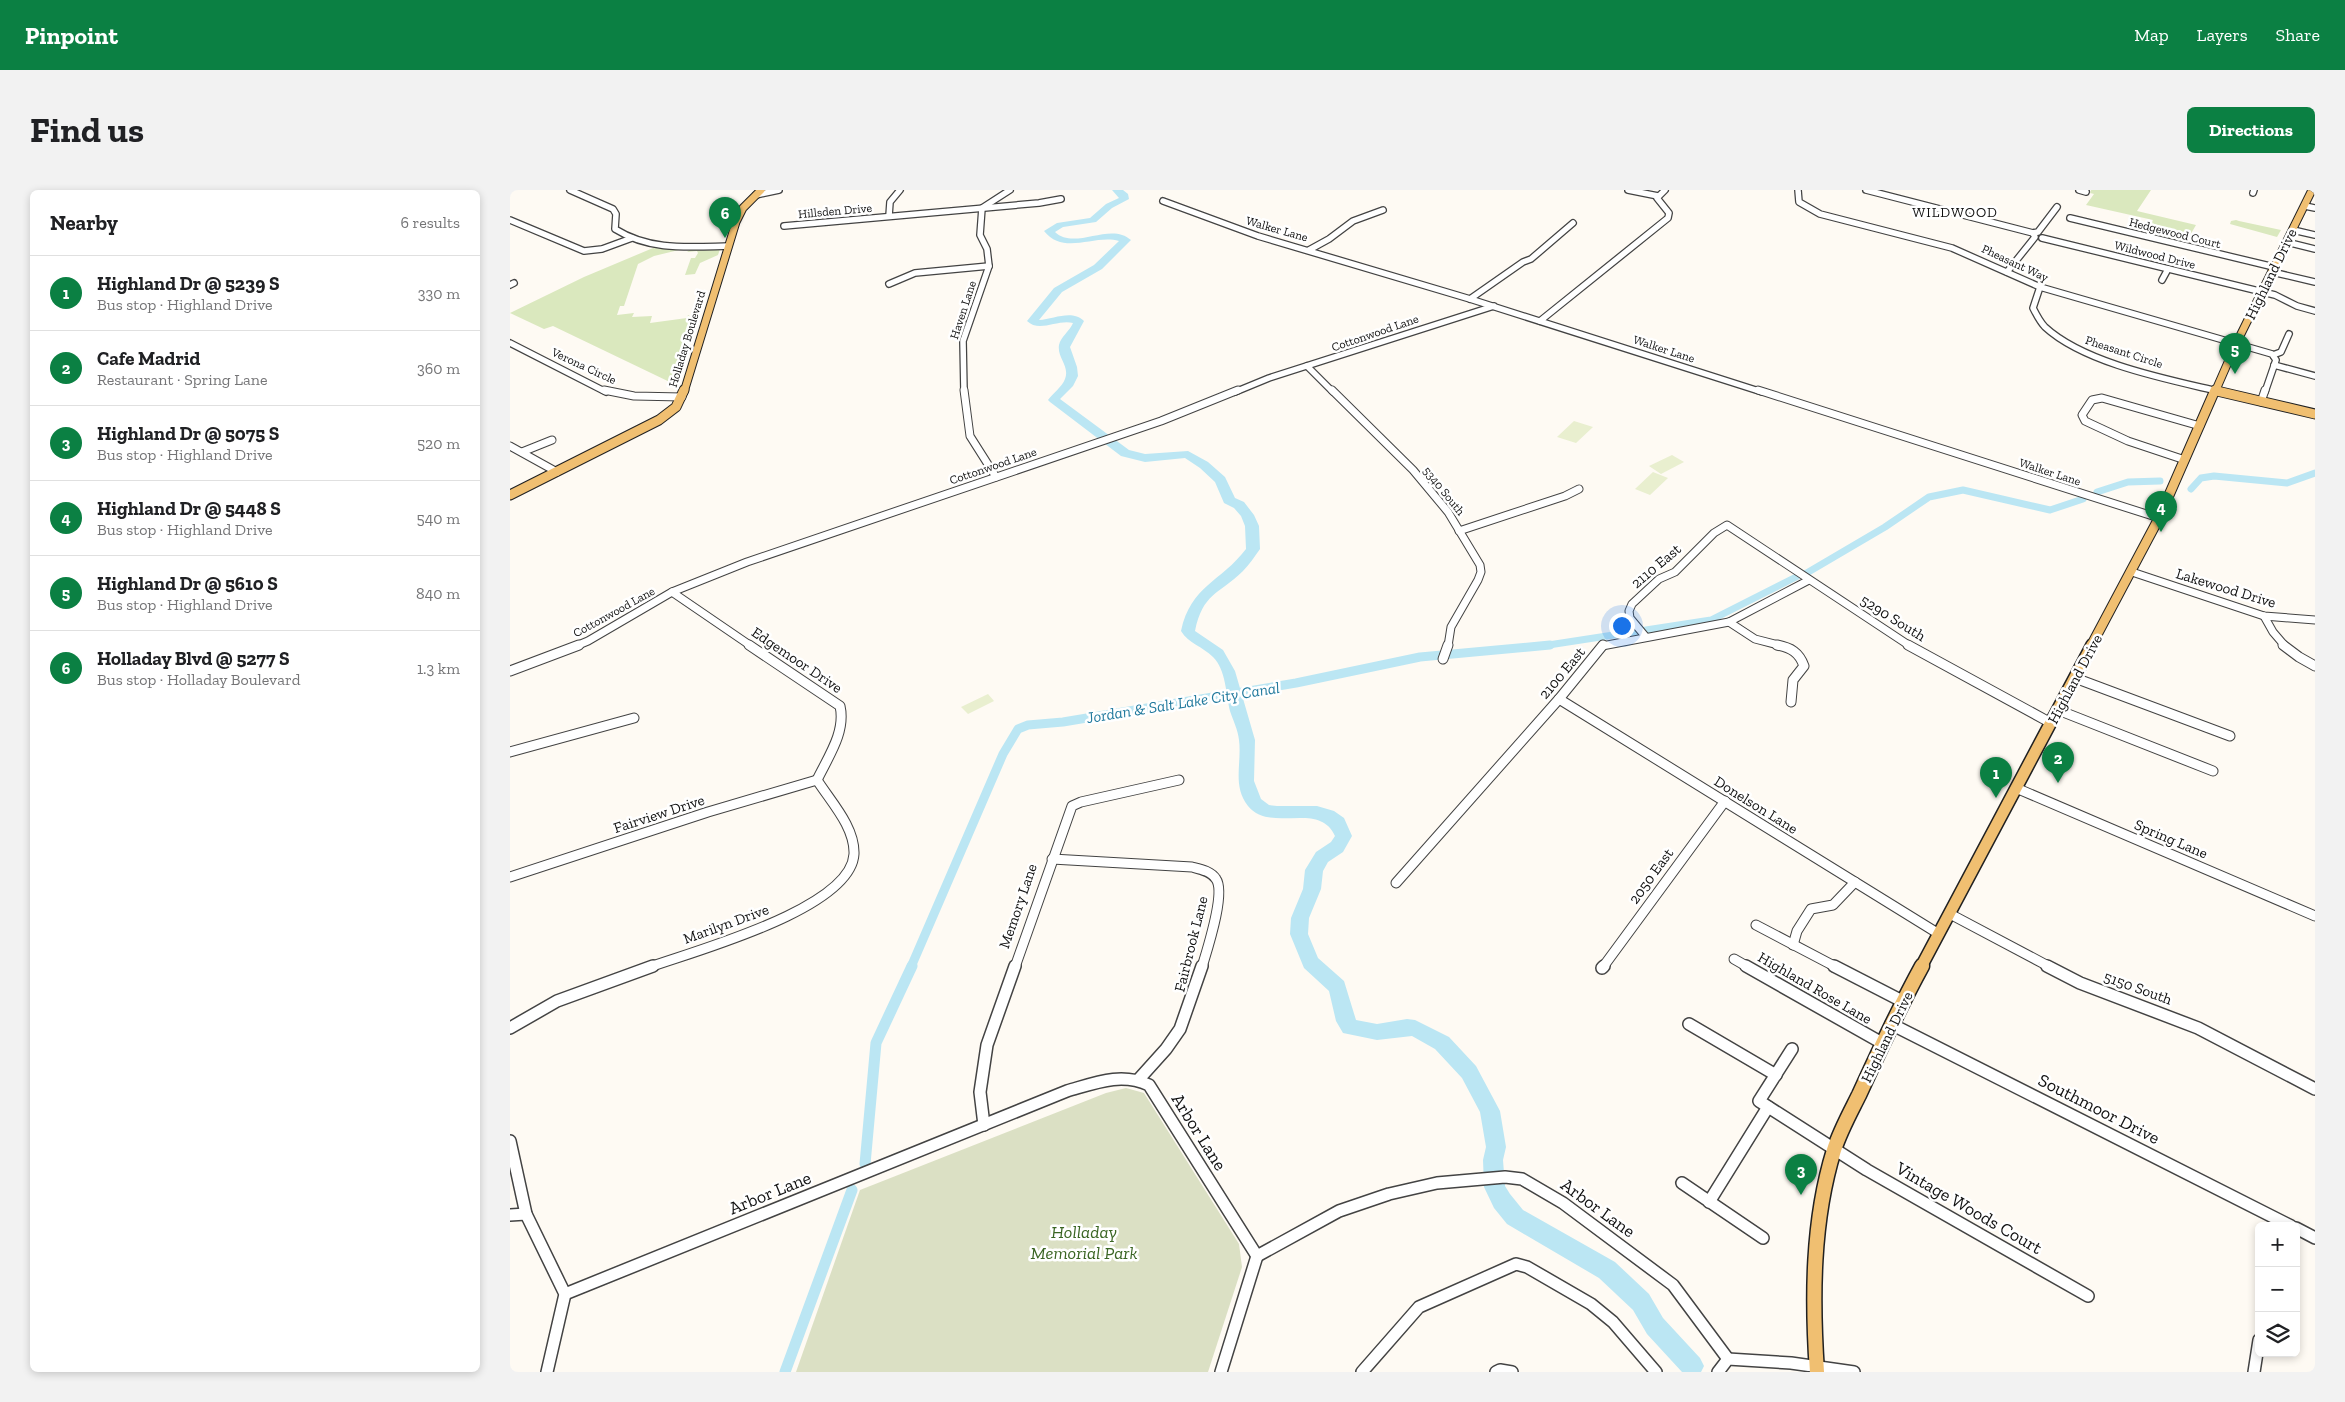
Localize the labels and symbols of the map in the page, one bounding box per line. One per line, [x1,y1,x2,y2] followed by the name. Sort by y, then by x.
[709,197,741,238] pin: 6
[797,201,873,221] street label: Hillsden Drive
[1912,204,1998,221] district label: WILDWOOD
[1244,213,1310,245] street label: Walker Lane
[2128,215,2223,251] street label: Hedgewood Court
[2241,226,2301,322] street label: Highland Drive
[2113,238,2197,272] street label: Wildwood Drive
[1979,241,2051,285] street label: Pheasant Way
[947,279,979,341] street label: Haven Lane
[666,289,708,389] street label: Holladay Boulevard
[1330,311,1421,354] street label: Cottonwood Lane
[1632,332,1697,366] street label: Walker Lane
[2083,333,2165,371] street label: Pheasant Circle
[2219,333,2251,374] pin: 5
[549,344,619,387] street label: Verona Circle
[948,444,1039,487] street label: Cottonwood Lane
[2018,455,2083,489] street label: Walker Lane
[1420,464,1468,518] street label: 5340 South
[2145,491,2177,532] pin: 4
[1627,540,1685,592] street label: 2110 East
[2174,564,2278,612] street label: Lakewood Drive
[571,584,658,640] street label: Cottonwood Lane
[1857,591,1929,645] street label: 5290 South
[1609,613,1635,639] your location
[748,623,846,697] street label: Edgemoor Drive
[2044,631,2106,727] street label: Highland Drive
[1535,643,1589,703] street label: 2100 East
[1084,678,1281,727] water label: Jordan & Salt Lake City Canal
[2042,742,2074,783] pin: 2
[1980,757,2012,798] pin: 1
[1711,772,1801,838] street label: Donelson Lane
[611,791,707,837] street label: Fairview Drive
[2132,815,2210,863] street label: Spring Lane
[1625,844,1677,907] street label: 2050 East
[995,861,1041,951] street label: Memory Lane
[1170,894,1212,994] street label: Fairbrook Lane
[681,900,771,948] street label: Marilyn Drive
[1755,948,1875,1028] street label: Highland Rose Lane
[2101,967,2175,1009] street label: 5150 South
[1857,989,1917,1085] street label: Highland Drive
[2035,1069,2163,1149] street label: Southmoor Drive
[1167,1089,1231,1175] street label: Arbor Lane
[1785,1154,1817,1195] pin: 3
[1891,1157,2046,1259] street label: Vintage Woods Court
[726,1167,814,1219] street label: Arbor Lane
[1556,1174,1640,1242] street label: Arbor Lane
[1031,1221,1137,1264] park label: Holladay Memorial Park

